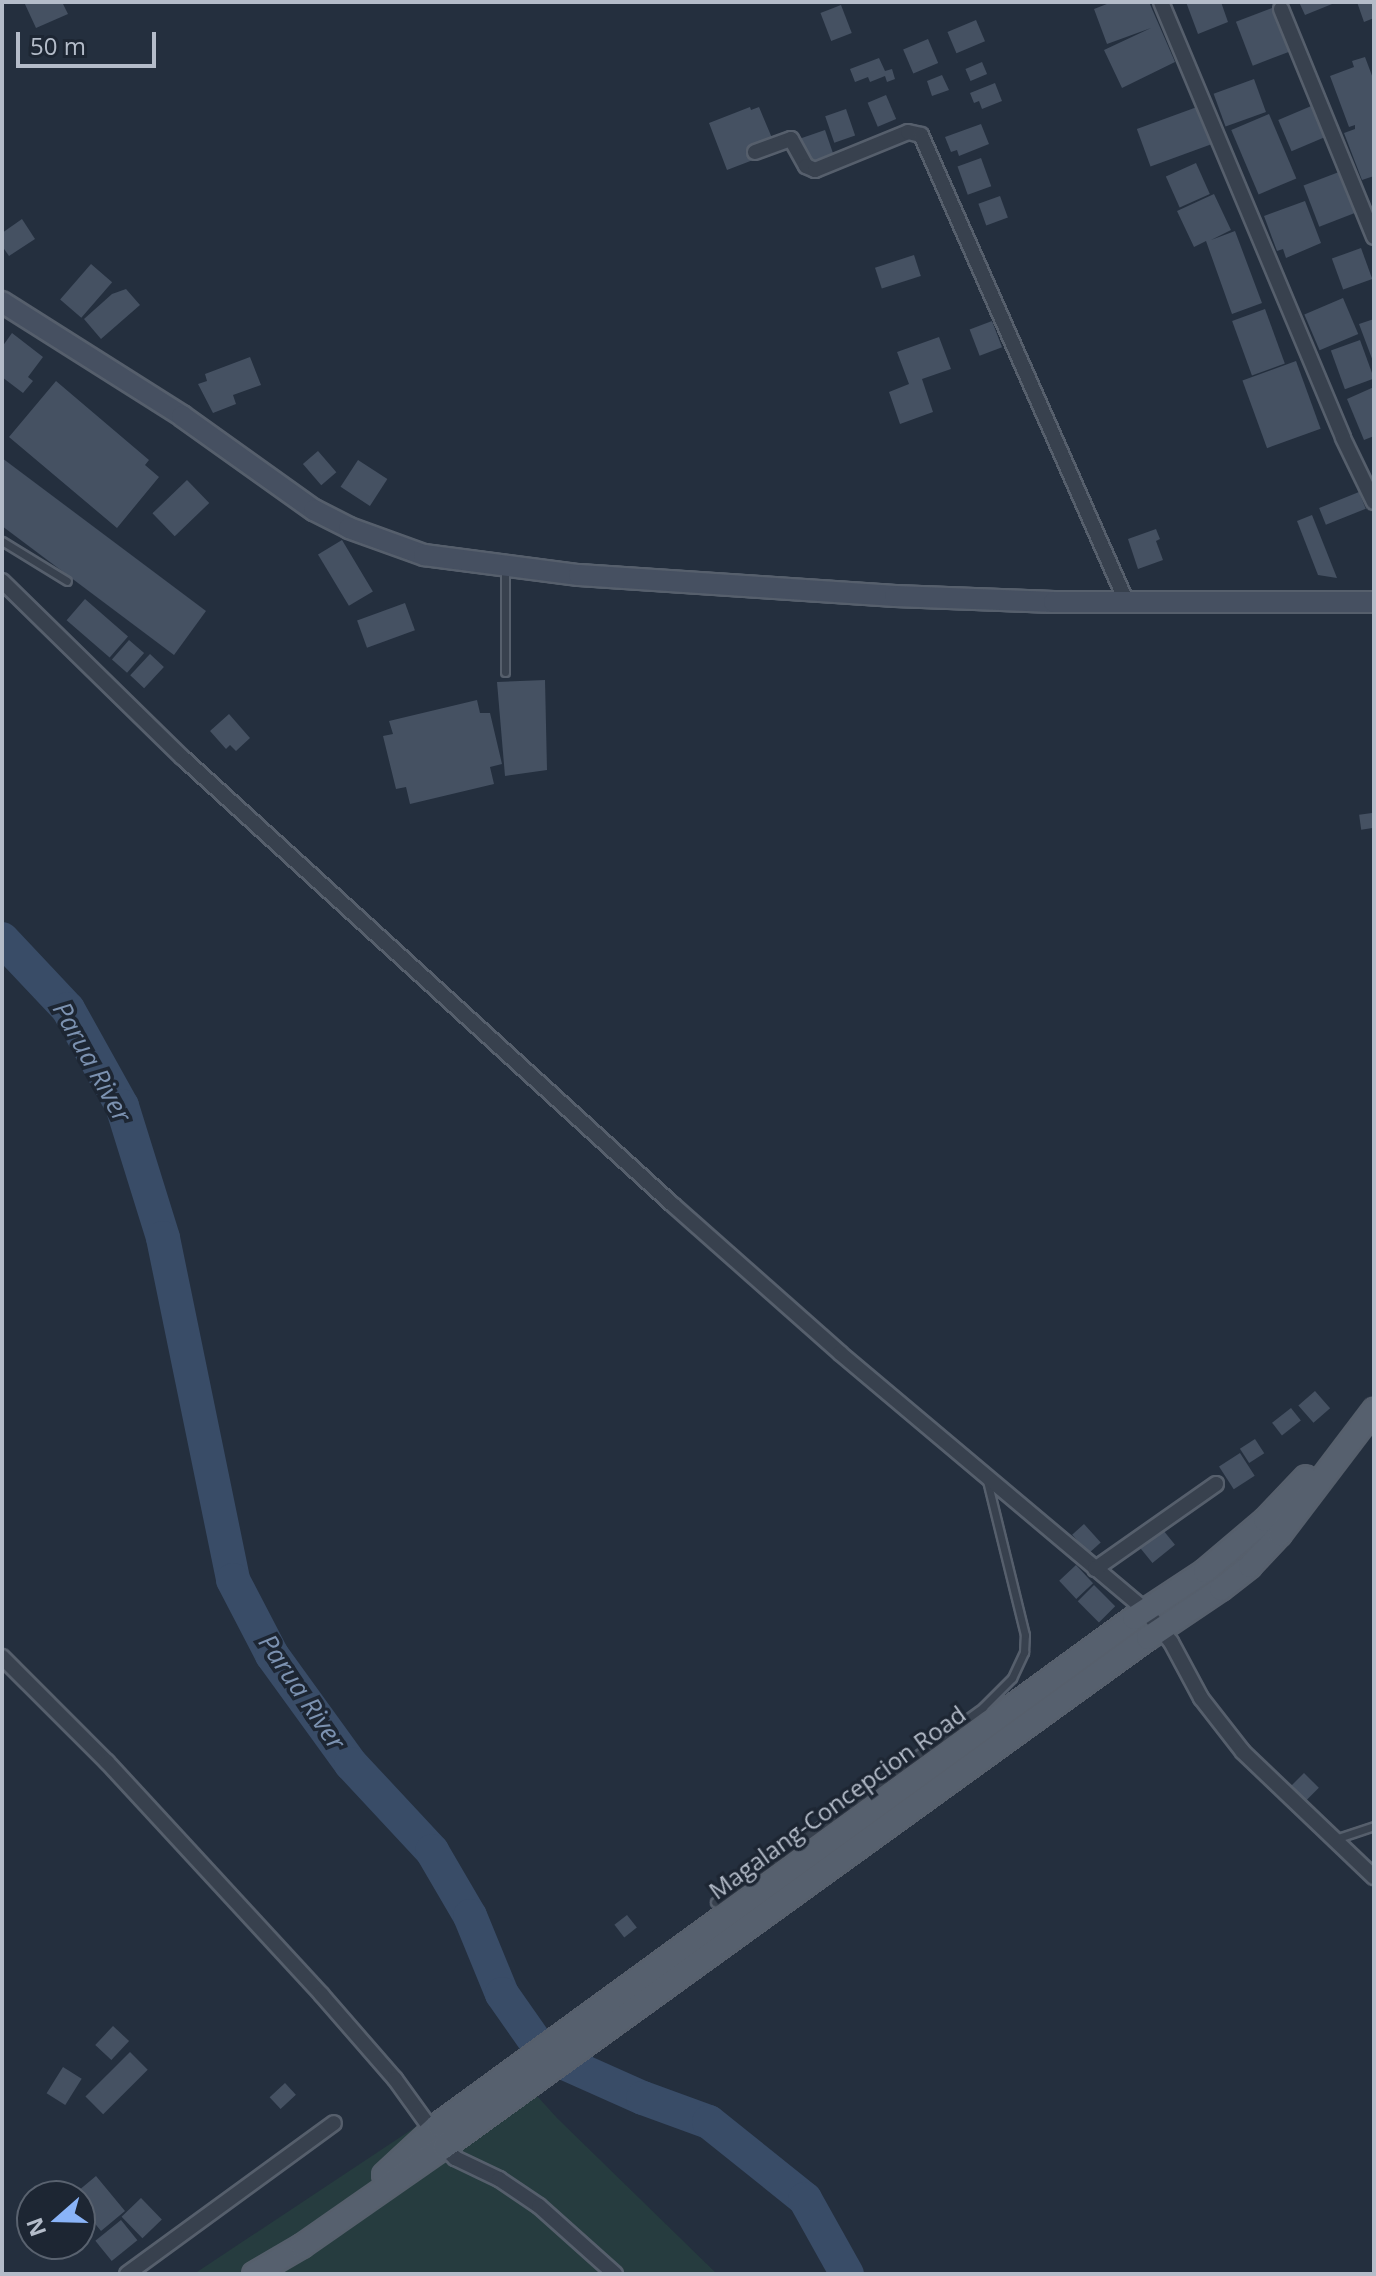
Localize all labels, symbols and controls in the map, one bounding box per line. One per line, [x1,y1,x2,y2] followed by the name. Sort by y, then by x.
[20,16,160,66] scale bar
[30,29,86,62] text: 50 m
[46,996,138,1128] water label: Parua River
[252,1628,352,1756] water label: Parua River
[703,1699,971,1905] street label: Magalang-Concepcion Road
[16,2180,96,2260] north arrow
[18,2214,52,2241] text: N

